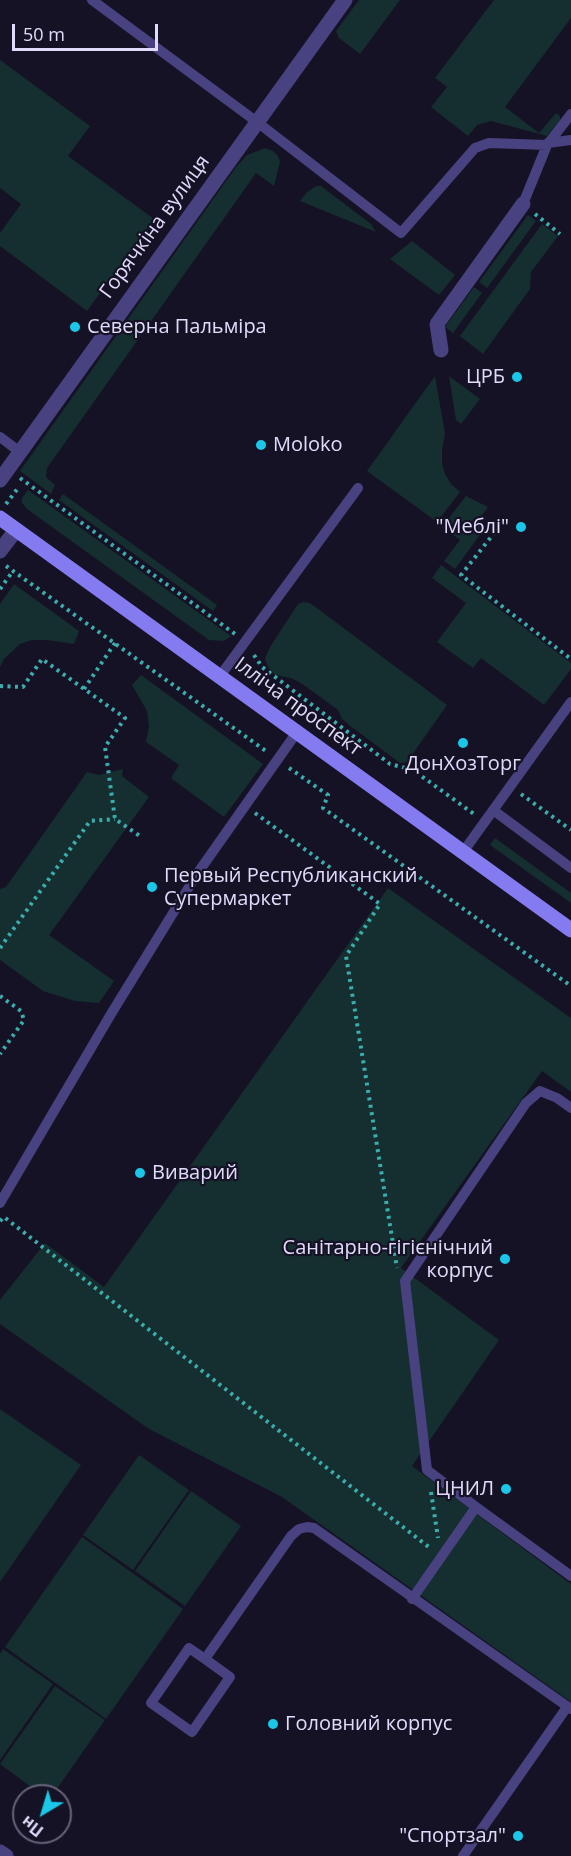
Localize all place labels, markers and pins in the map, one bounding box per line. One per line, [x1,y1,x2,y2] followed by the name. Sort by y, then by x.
[87,315,267,339] place label: Северна Пальміра
[68,320,82,334] marker: Северна Пальміра
[466,365,505,389] place label: ЦРБ
[510,370,524,384] marker: ЦРБ
[273,433,343,457] place label: Moloko
[254,438,268,452] marker: Moloko
[435,515,509,539] place label: "Меблі"
[514,520,528,534] marker: "Меблі"
[456,736,470,750] marker: ДонХозТорг
[405,752,521,776] place label: ДонХозТорг
[164,864,418,911] place label: Первый Республиканский Супермаркет
[145,880,159,894] marker: Первый Республиканский Супермаркет
[152,1161,238,1185] place label: Виварий
[133,1166,147,1180] marker: Виварий
[283,1236,493,1283] place label: Санітарно-гігієнічний корпус
[498,1252,512,1266] marker: Санітарно-гігієнічний корпус
[435,1477,494,1501] place label: ЦНИЛ
[499,1482,513,1496] marker: ЦНИЛ
[285,1712,452,1736] place label: Головний корпус
[266,1717,280,1731] marker: Головний корпус
[399,1824,506,1848] place label: "Спортзал"
[511,1829,525,1843] marker: "Спортзал"

